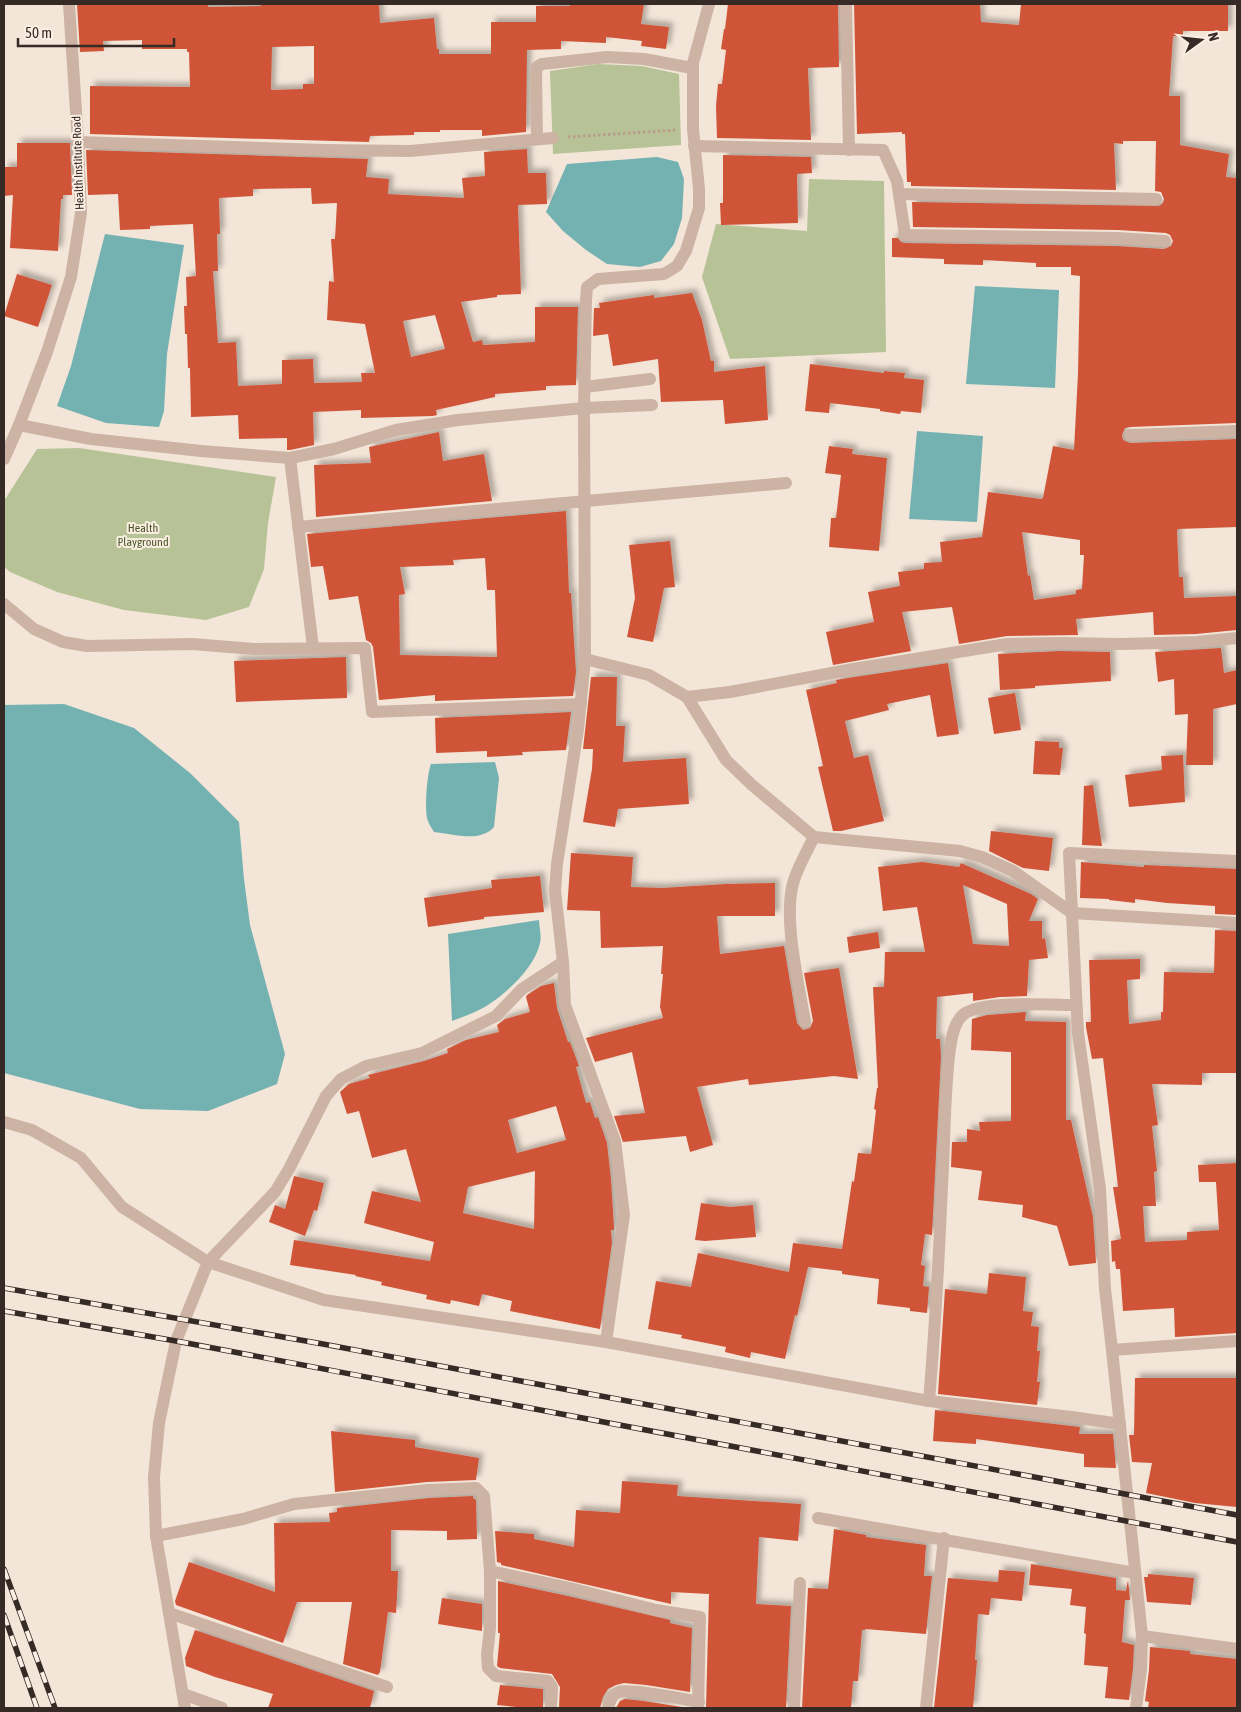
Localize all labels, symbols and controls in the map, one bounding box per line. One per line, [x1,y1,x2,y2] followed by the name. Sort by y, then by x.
[18,15,174,47] scale bar
[1176,15,1226,65] north arrow
[25,24,52,41] text: 50 m
[1205,31,1222,43] text: N
[69,116,87,210] street label: Health Institute Road
[117,521,169,549] park label: Health Playground

